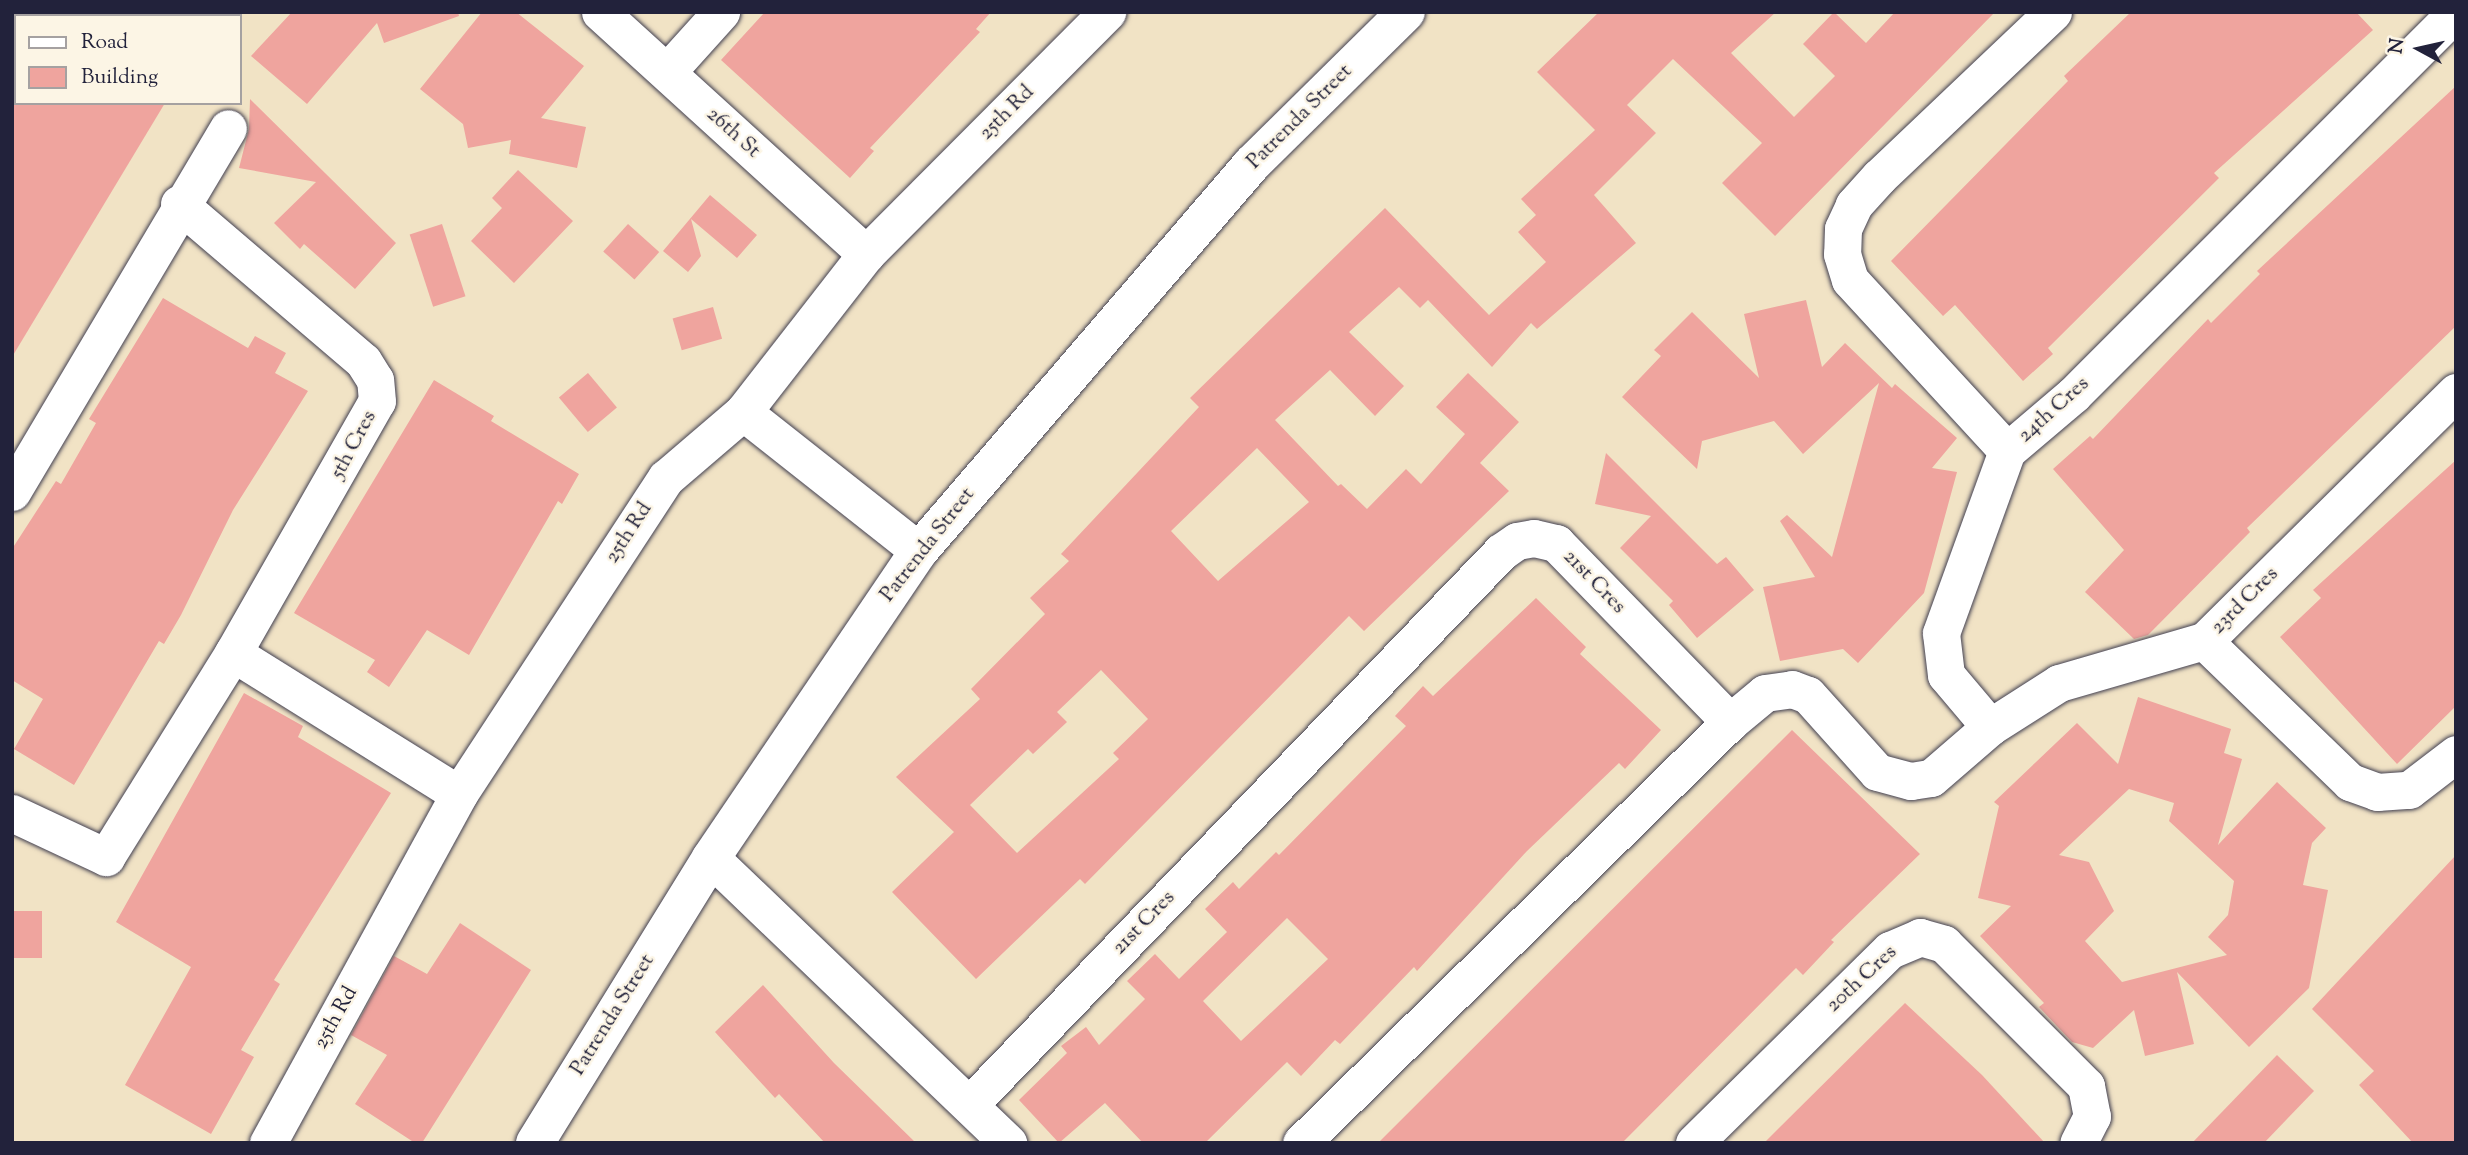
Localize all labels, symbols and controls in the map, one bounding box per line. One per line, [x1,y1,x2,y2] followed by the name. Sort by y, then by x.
[14,14,242,105] legend
[2384,14,2454,84] north arrow
[81,28,128,58] text: Road
[2383,37,2412,55] text: N
[1242,59,1358,175] street label: Patrenda Street
[81,63,158,93] text: Building
[974,80,1040,146] street label: 25th Rd
[701,102,765,164] street label: 26th St
[2013,372,2095,448] street label: 24th Cres
[326,407,382,483] street label: 5th Cres
[875,483,981,607] street label: Patrenda Street
[600,498,658,568] street label: 25th Rd
[1557,545,1631,619] street label: 21st Cres
[2206,562,2284,640] street label: 23rd Cres
[1107,886,1181,960] street label: 21st Cres
[1821,940,1903,1018] street label: 20th Cres
[566,950,660,1080] street label: Patrenda Street
[309,982,363,1054] street label: 25th Rd

